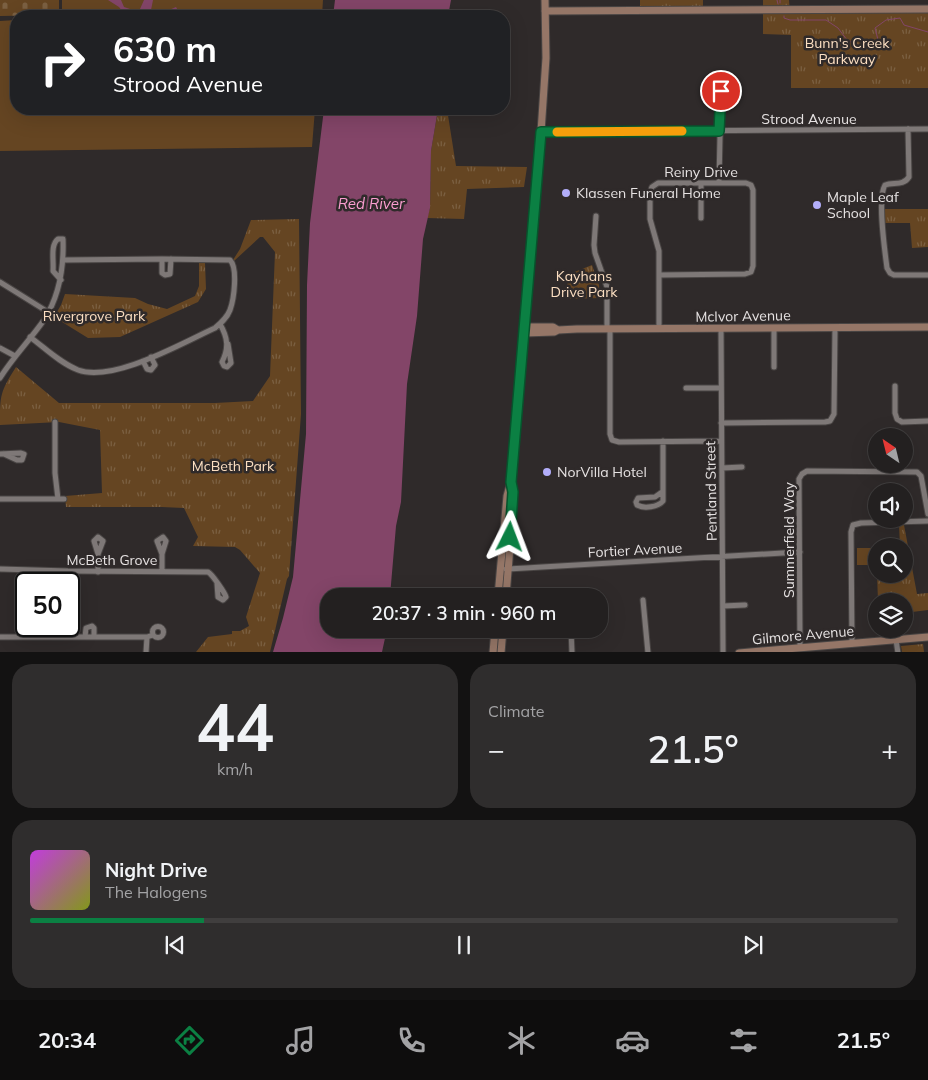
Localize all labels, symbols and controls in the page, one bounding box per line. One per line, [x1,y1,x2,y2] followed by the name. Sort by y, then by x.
[113,27,217,71] text: 630 m
[30,30,95,95] icon: right
[805,34,890,68] park label: Bunn's Creek Parkway
[113,70,263,98] text: Strood Avenue
[700,70,742,112] pin
[707,77,735,105] icon: arrive
[761,110,857,128] street label: Strood Avenue
[664,163,738,181] street label: Reiny Drive
[576,184,721,202] place label: Klassen Funeral Home
[560,187,572,199] marker: Klassen Funeral Home
[827,188,899,222] place label: Maple Leaf School
[338,194,405,213] water label: Red River
[811,199,823,211] marker: Maple Leaf School
[551,267,618,301] park label: Kayhans Drive Park
[695,306,791,326] street label: McIvor Avenue
[43,307,146,325] park label: Rivergrove Park
[868,428,912,472] north arrow
[868,428,913,638] map controls
[701,441,721,541] street label: Pentland Street
[192,457,275,475] park label: McBeth Park
[557,463,647,481] place label: NorVilla Hotel
[541,466,553,478] marker: NorVilla Hotel
[780,481,798,598] street label: Summerfield Way
[868,483,913,528] button: sound
[483,510,535,562] position arrow
[868,538,913,583] button: search
[587,539,683,561] street label: Fortier Avenue
[67,551,157,569] street label: McBeth Grove
[15,572,80,637] speed limit sign: 50
[868,593,913,638] button: layers
[371,601,557,625] text: 20:37 · 3 min · 960 m
[751,622,855,648] street label: Gilmore Avenue
[196,686,274,767] text: 44
[488,701,544,721] text: Climate
[647,725,739,773] text: 21.5°
[488,732,505,767] text: −
[881,732,898,767] text: +
[217,759,253,779] text: km/h
[105,858,207,882] text: Night Drive
[105,882,207,902] text: The Halogens
[161,931,189,959] icon: previous
[450,931,478,959] icon: pause
[739,931,767,959] icon: next
[172,1023,207,1058] icon: directions
[283,1023,318,1058] icon: music
[394,1023,429,1058] icon: phone
[504,1023,539,1058] icon: climate
[615,1023,650,1058] icon: car
[726,1023,761,1058] icon: filters
[38,1026,96,1054] text: 20:34
[837,1026,890,1054] text: 21.5°

